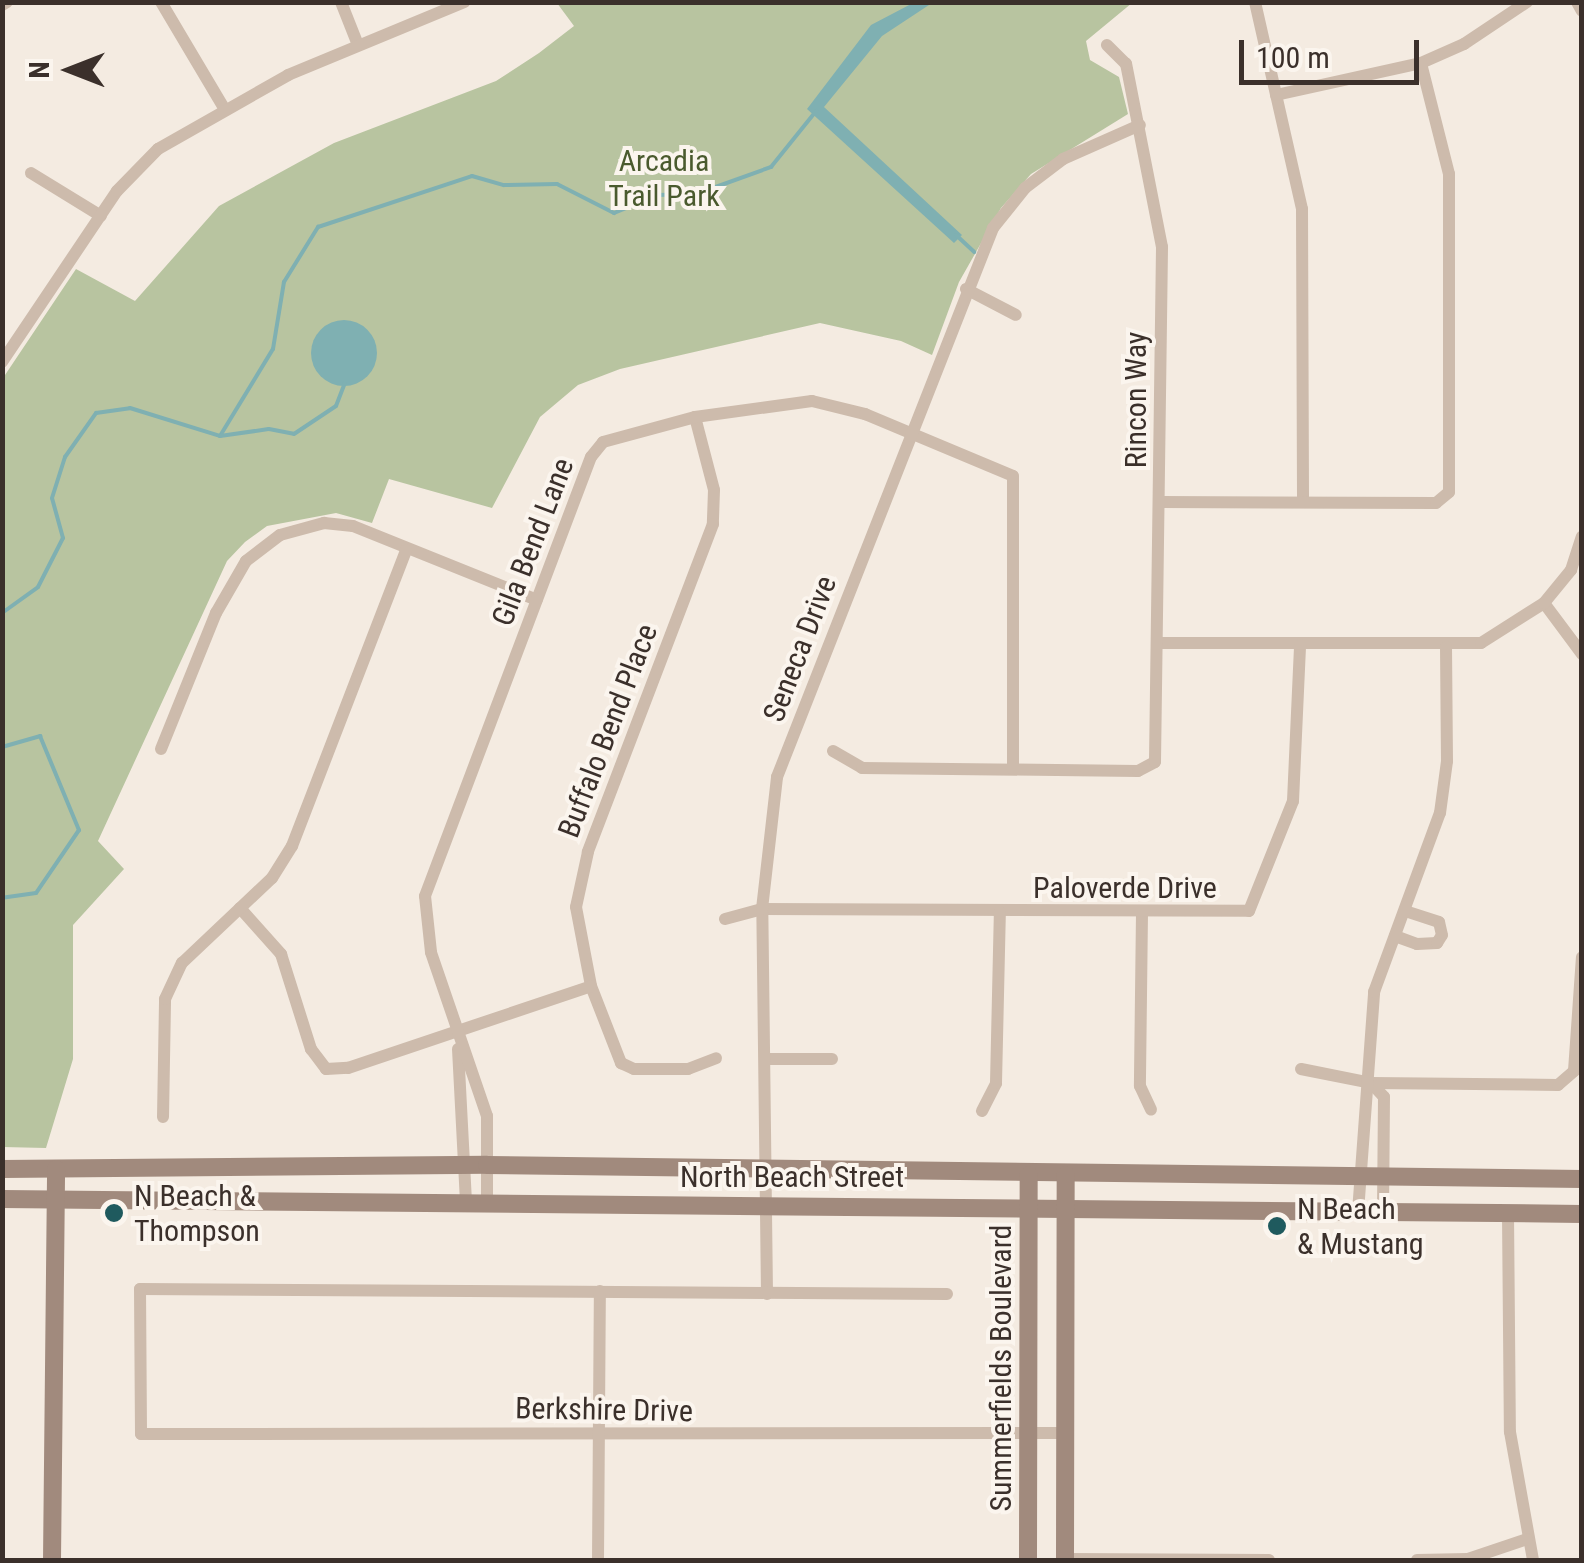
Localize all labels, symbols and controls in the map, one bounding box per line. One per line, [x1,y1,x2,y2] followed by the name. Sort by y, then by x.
[20,20,120,120] north arrow
[1244,20,1424,82] scale bar
[1256,40,1330,75] text: 100 m
[23,61,56,79] text: N
[608,143,720,214] park label: Arcadia Trail Park
[1118,332,1154,468] street label: Rincon Way
[485,453,581,631] street label: Gila Bend Lane
[756,571,844,727] street label: Seneca Drive
[551,619,665,843] street label: Buffalo Bend Place
[1033,870,1217,906] street label: Paloverde Drive
[680,1159,904,1195] street label: North Beach Street
[134,1178,260,1248] place label: N Beach & Thompson
[1297,1191,1424,1262] place label: N Beach & Mustang
[103,1202,125,1224] marker: N Beach & Thompson
[1266,1215,1288,1237] marker: N Beach & Mustang
[983,1225,1019,1511] street label: Summerfields Boulevard
[515,1390,693,1430] street label: Berkshire Drive

